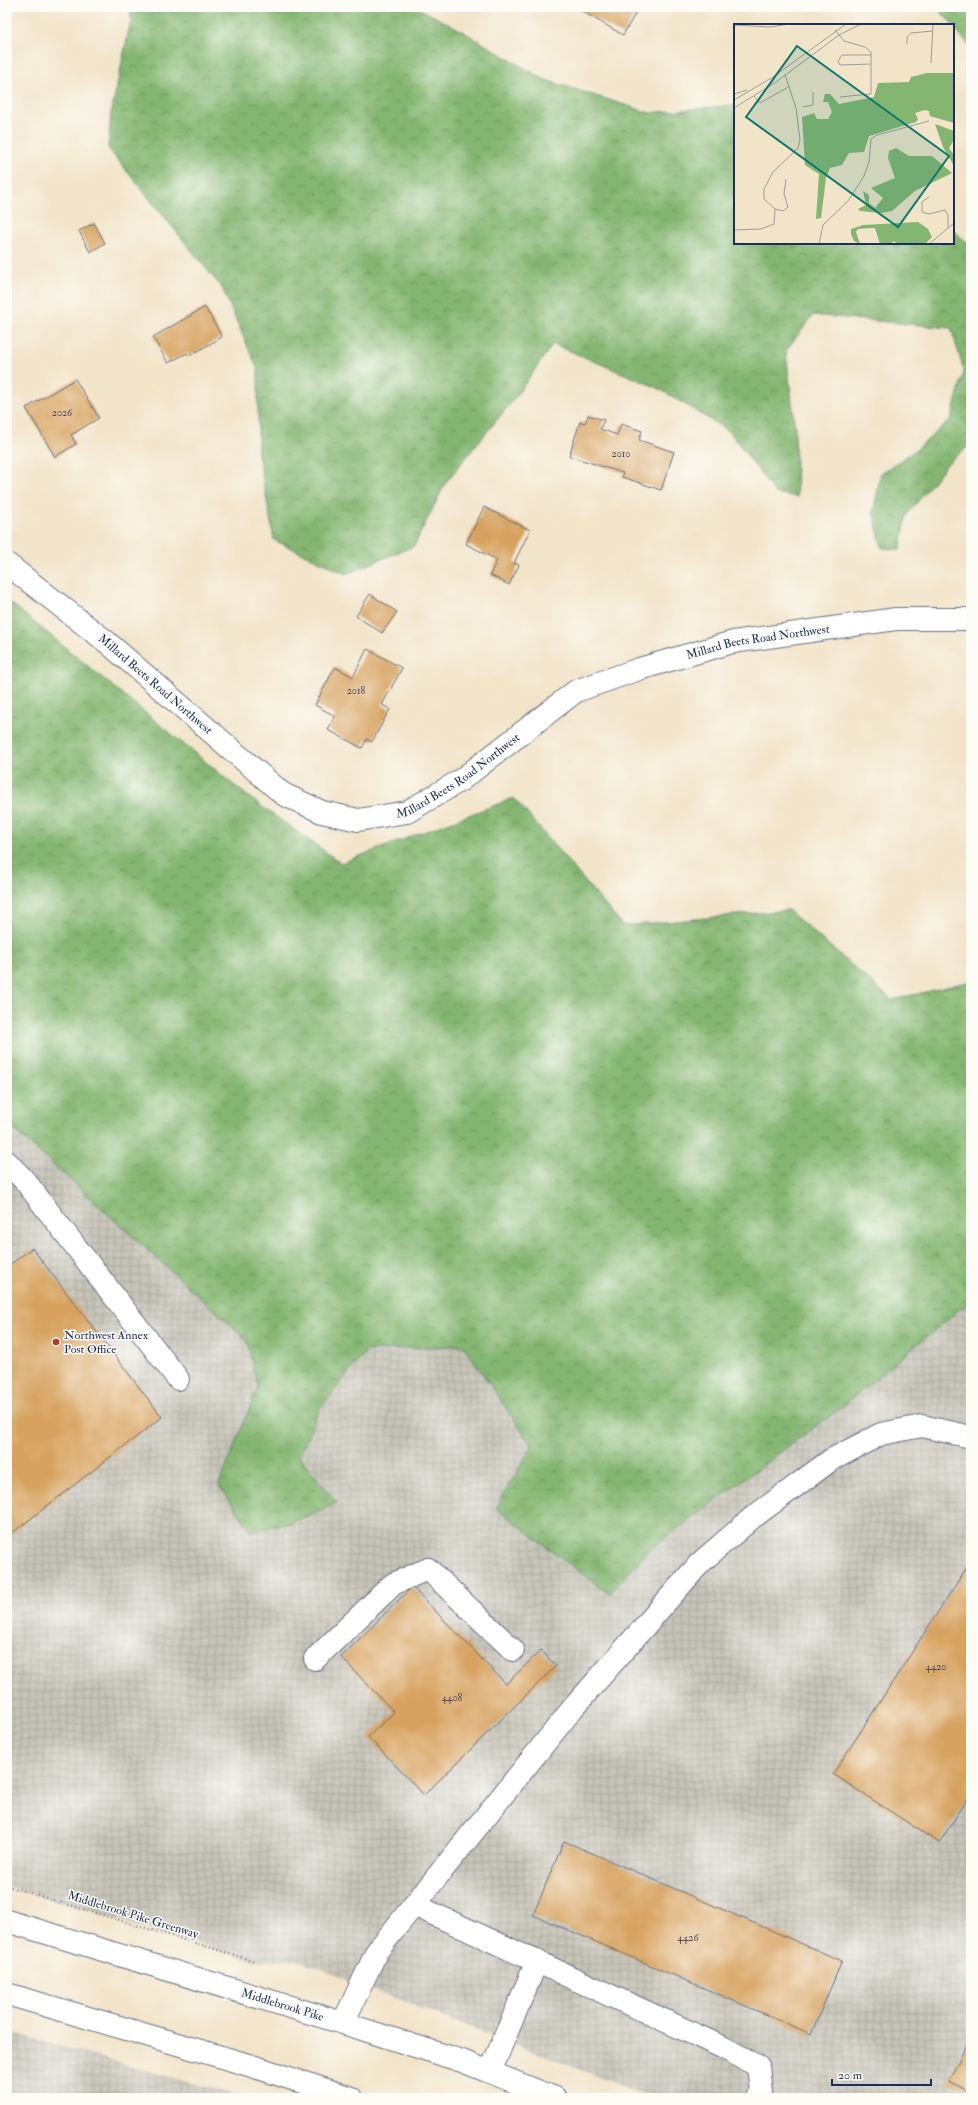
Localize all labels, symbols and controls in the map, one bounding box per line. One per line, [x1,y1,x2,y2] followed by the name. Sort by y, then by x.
[734,24,954,244] inset map
[52,407,73,419] house number: 2026
[612,448,630,460] house number: 2010
[684,621,831,663] street label: Millard Beets Road Northwest
[95,631,216,737] street label: Millard Beets Road Northwest
[347,685,365,697] house number: 2018
[395,730,523,821] street label: Millard Beets Road Northwest
[64,1328,149,1357] place label: Northwest Annex Post Office
[51,1337,61,1347] marker: Northwest Annex Post Office
[926,1661,946,1673] house number: 4420
[442,1692,463,1704] house number: 4408
[66,1888,201,1942] street label: Middlebrook Pike Greenway
[678,1932,699,1944] house number: 4426
[239,1985,326,2024] street label: Middlebrook Pike
[832,2061,931,2087] scale bar
[838,2068,863,2083] text: 20 m

